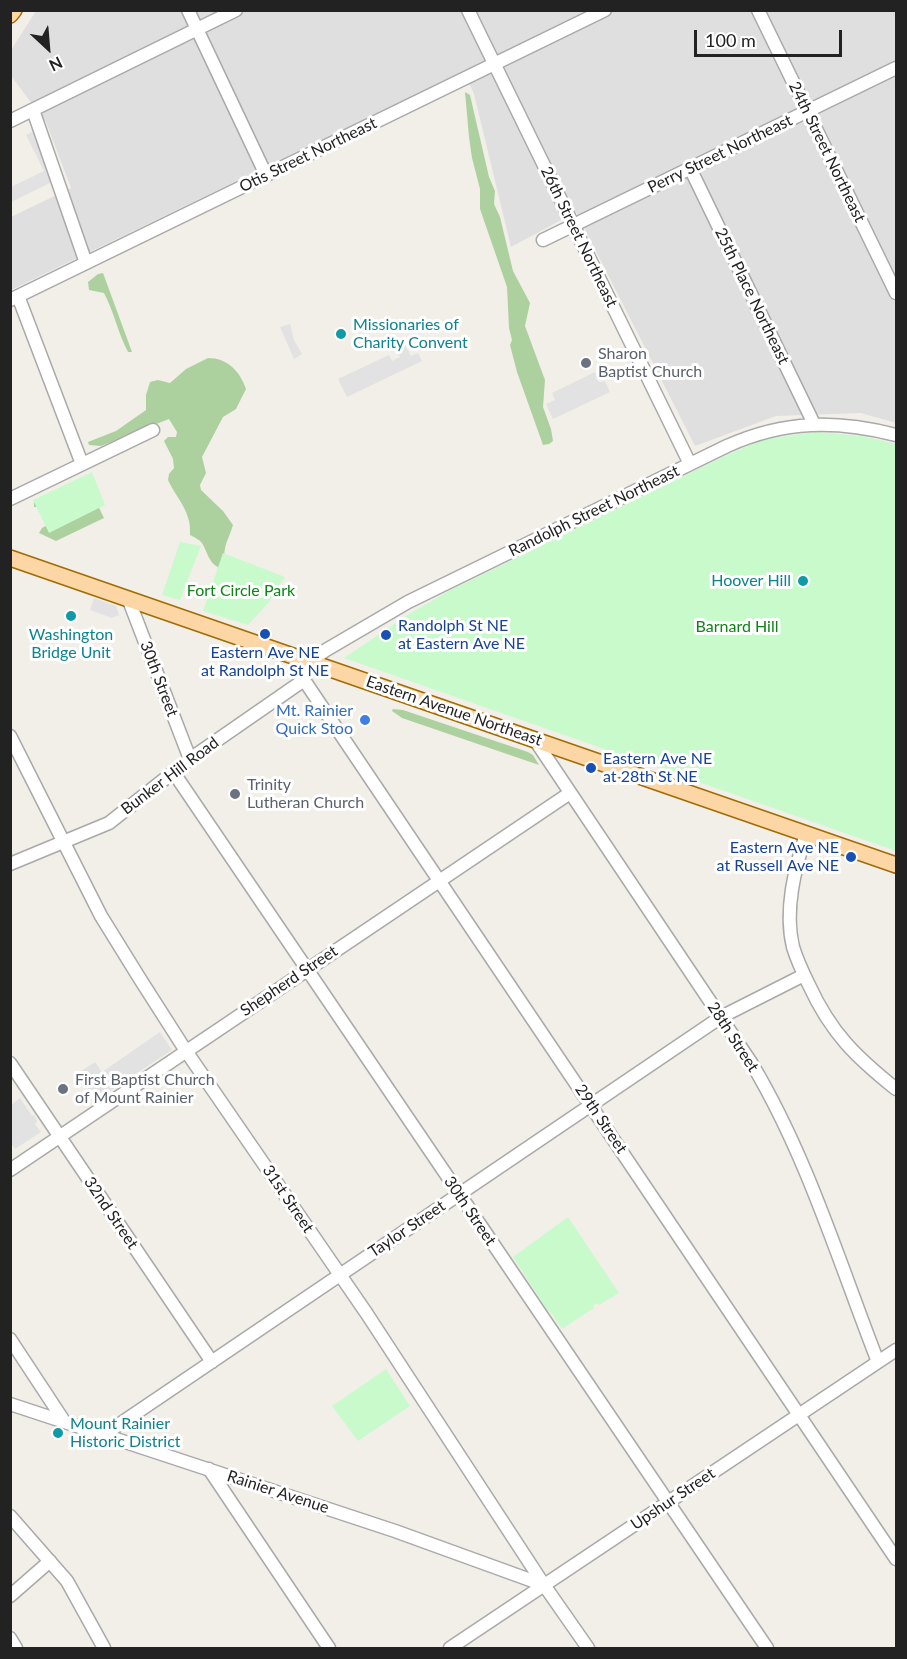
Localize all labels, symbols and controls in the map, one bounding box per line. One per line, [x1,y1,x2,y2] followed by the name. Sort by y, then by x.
[18,18,78,78] north arrow
[697,18,846,56] scale bar
[705,29,756,51] text: 100 m
[46,53,66,76] text: N
[785,79,869,225] street label: 24th Street Northeast
[645,111,795,197] street label: Perry Street Northeast
[236,113,380,197] street label: Otis Street Northeast
[537,164,621,310] street label: 26th Street Northeast
[711,225,793,367] street label: 25th Place Northeast
[353,315,468,353] place label: Missionaries of Charity Convent
[334,327,348,341] marker: Missionaries of Charity Convent
[598,344,702,382] place label: Sharon Baptist Church
[579,356,593,370] marker: Sharon Baptist Church
[506,461,682,561] street label: Randolph Street Northeast
[711,571,791,591] place label: Hoover Hill
[796,574,810,588] marker: Hoover Hill
[187,581,295,601] park label: Fort Circle Park
[64,609,78,623] marker: Washington Bridge Unit
[398,616,525,654] place label: Randolph St NE at Eastern Ave NE
[696,617,778,637] park label: Barnard Hill
[29,625,113,663] place label: Washington Bridge Unit
[258,627,272,641] marker: Eastern Ave NE at Randolph St NE
[379,628,393,642] marker: Randolph St NE at Eastern Ave NE
[136,638,182,720] street label: 30th Street
[201,643,329,681] place label: Eastern Ave NE at Randolph St NE
[364,672,544,750] street label: Eastern Avenue Northeast
[276,701,353,739] place label: Mt. Rainier Quick Stoo
[358,713,372,727] marker: Mt. Rainier Quick Stoo
[117,733,223,819] street label: Bunker Hill Road
[603,749,712,787] place label: Eastern Ave NE at 28th St NE
[584,761,598,775] marker: Eastern Ave NE at 28th St NE
[247,775,364,813] place label: Trinity Lutheran Church
[228,787,242,801] marker: Trinity Lutheran Church
[717,838,839,876] place label: Eastern Ave NE at Russell Ave NE
[844,850,858,864] marker: Eastern Ave NE at Russell Ave NE
[237,941,341,1021] street label: Shepherd Street
[703,998,763,1076] street label: 28th Street
[75,1070,215,1108] place label: First Baptist Church of Mount Rainier
[571,1081,631,1157] street label: 29th Street
[56,1082,70,1096] marker: First Baptist Church of Mount Rainier
[258,1162,318,1236] street label: 31st Street
[80,1173,142,1253] street label: 32nd Street
[440,1173,500,1249] street label: 30th Street
[365,1196,449,1262] street label: Taylor Street
[70,1414,181,1452] place label: Mount Rainier Historic District
[51,1426,65,1440] marker: Mount Rainier Historic District
[627,1464,719,1534] street label: Upshur Street
[225,1467,331,1517] street label: Rainier Avenue

